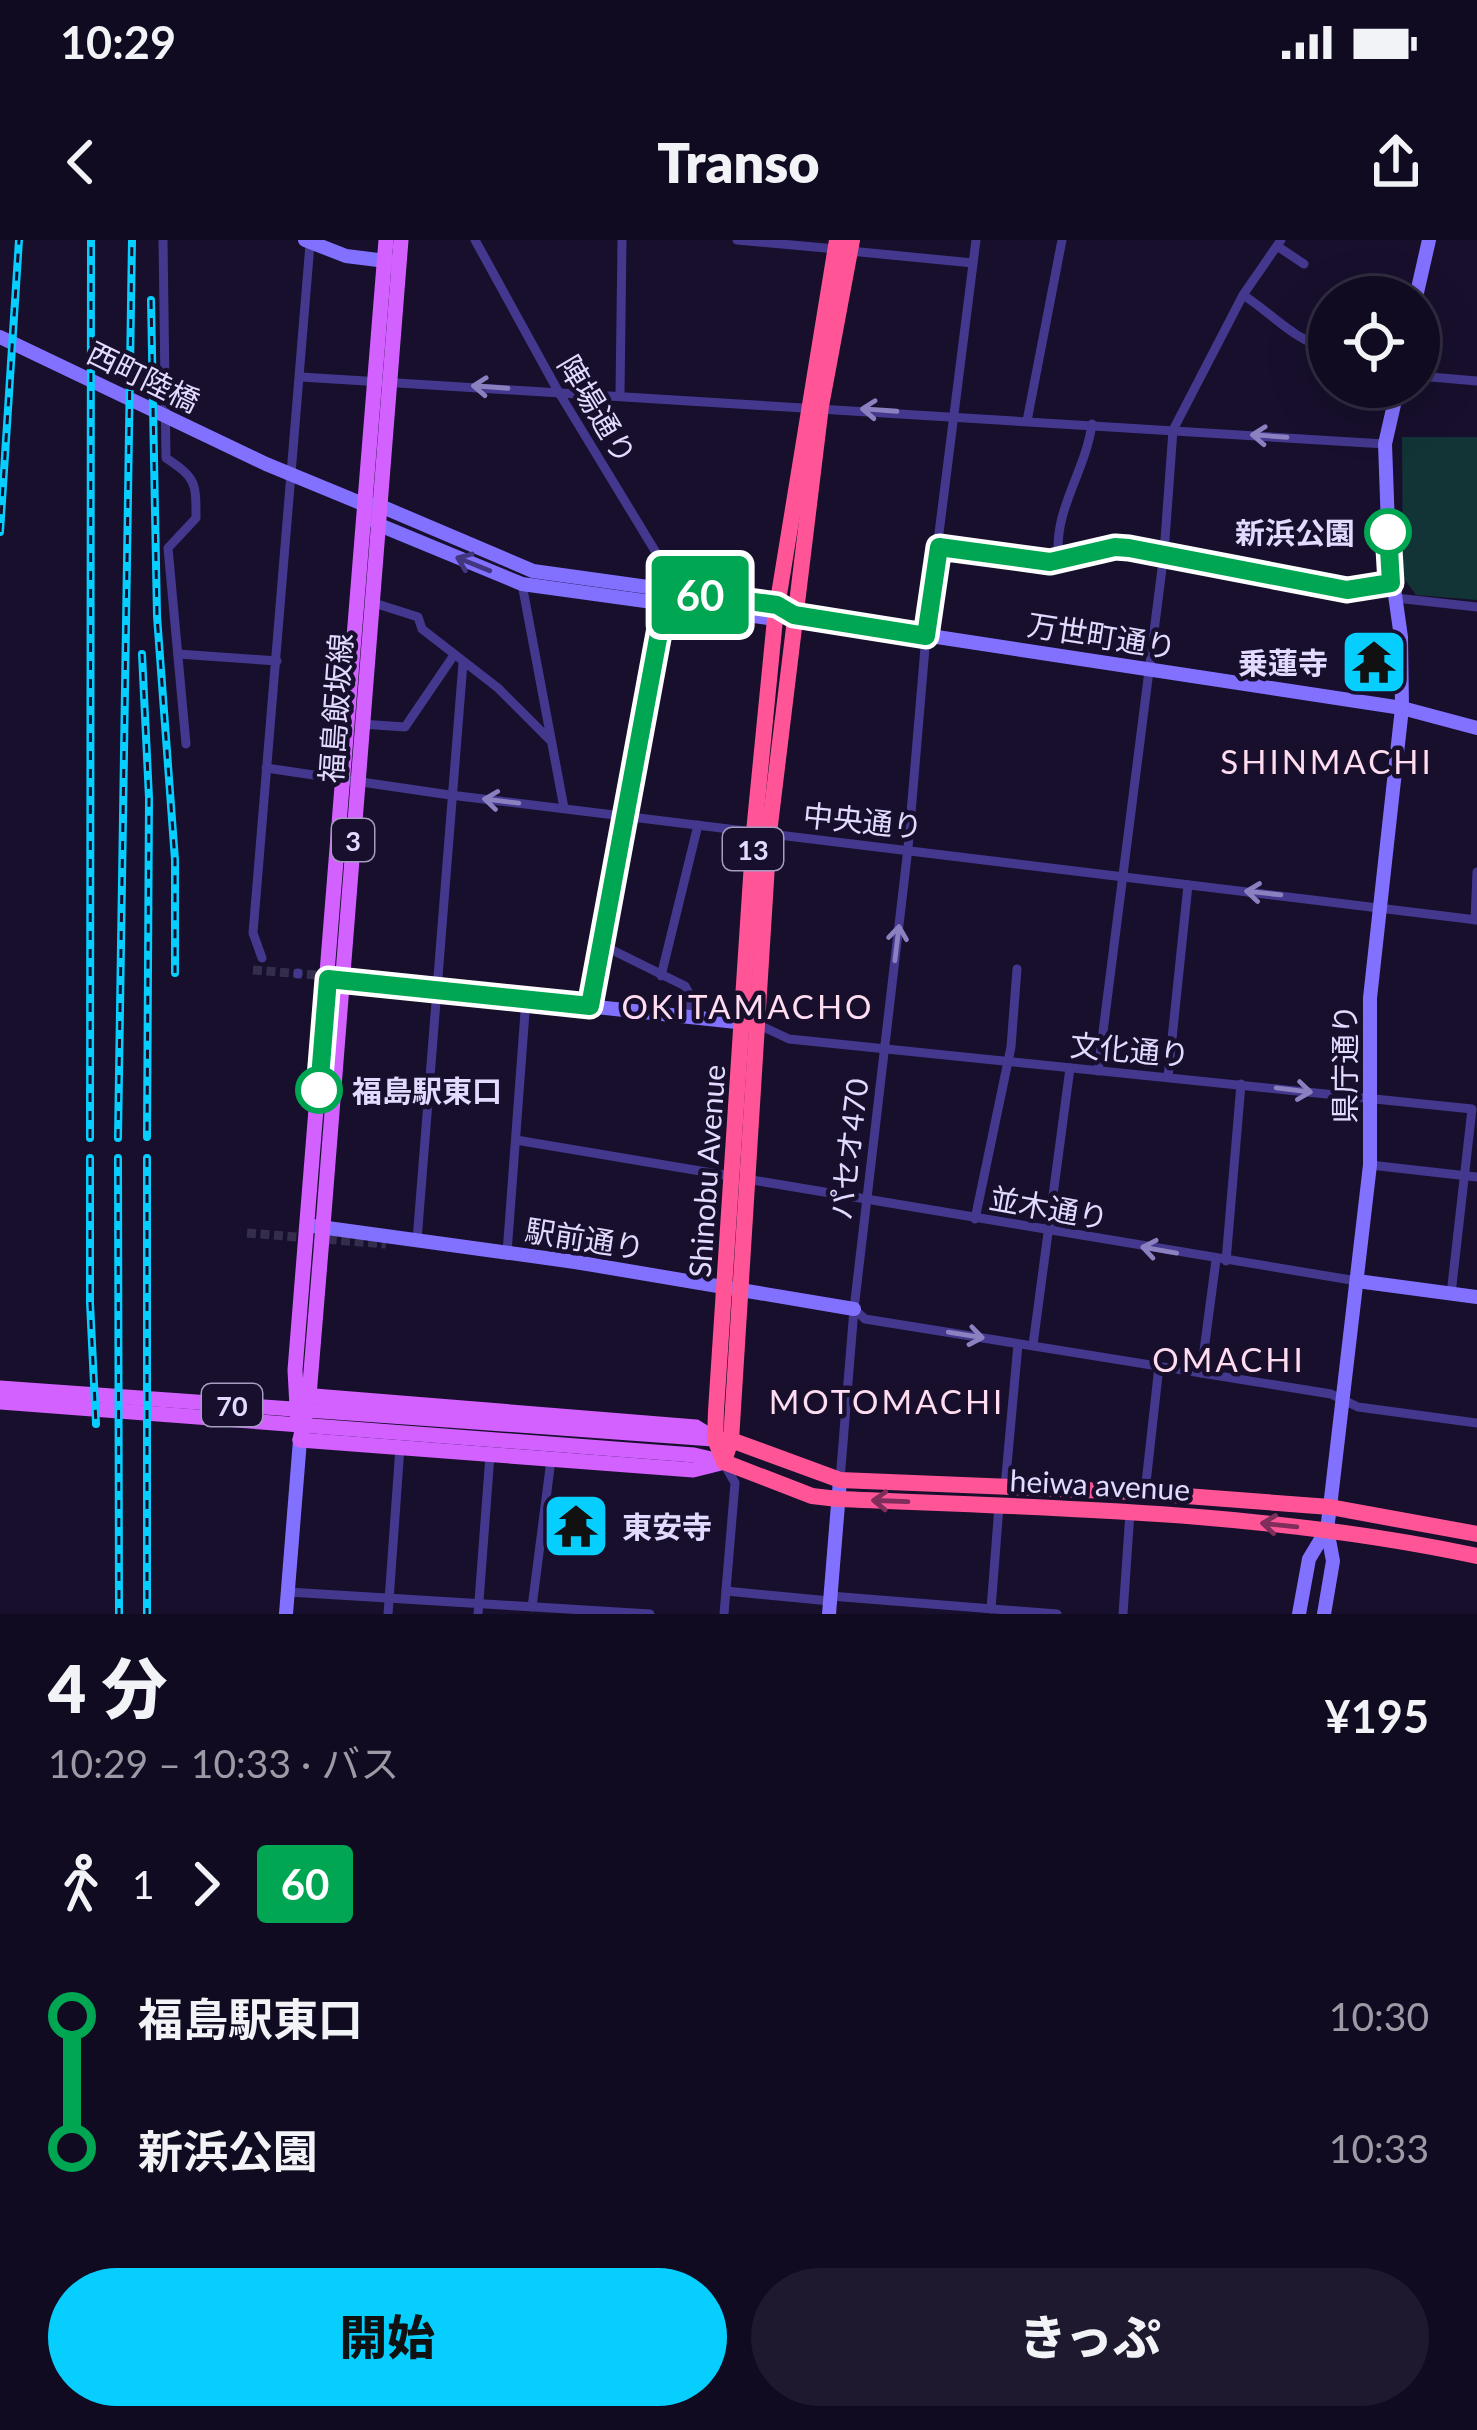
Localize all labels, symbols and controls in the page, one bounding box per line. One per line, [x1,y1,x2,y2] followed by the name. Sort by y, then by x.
[60,15,176,69] text: 10:29
[48,129,114,195] icon: back
[1363,129,1429,195] icon: share
[657,130,820,195] text: Transo
[1308,276,1440,408] map controls
[1308,276,1440,408] button: locate
[82,334,206,418] street label: 西町陸橋
[552,348,644,470] street label: 陣場通り
[471,375,510,398] one-way arrow
[860,399,899,422] one-way arrow
[1250,425,1289,448] one-way arrow
[1366,510,1410,554] marker: 新浜公園
[1235,514,1355,550] place label: 新浜公園
[456,552,493,573] one-way arrow
[646,556,754,634] line badge: 60
[676,570,724,620] text: 60
[1025,605,1179,665] street label: 万世町通り
[1339,627,1409,697] temple icon: 乗蓮寺
[312,632,358,784] street label: 福島飯坂線
[1238,644,1328,680] place label: 乗蓮寺
[1220,741,1434,781] district label: SHINMACHI
[482,789,521,811] one-way arrow
[801,796,925,844] street label: 中央通り
[332,819,374,861] road number: 3
[723,828,783,870] road number: 13
[1245,882,1284,904] one-way arrow
[886,924,908,963] one-way arrow
[621,986,875,1026] district label: OKITAMACHO
[1326,1004,1362,1124] street label: 県庁通り
[1069,1026,1191,1072] street label: 文化通り
[681,1063,731,1279] street label: Shinobu Avenue
[297,1068,341,1112] marker: 福島駅東口
[352,1072,502,1108] place label: 福島駅東口
[821,1076,875,1222] street label: パセオ470
[1273,1079,1312,1101] one-way arrow
[987,1179,1111,1235] street label: 並木通り
[523,1211,647,1265] street label: 駅前通り
[1140,1238,1179,1260] one-way arrow
[945,1325,984,1348] one-way arrow
[1152,1339,1306,1379] district label: OMACHI
[769,1381,1005,1421] district label: MOTOMACHI
[202,1384,262,1426] road number: 70
[1009,1461,1191,1507] street label: heiwa avenue
[871,1490,910,1513] one-way arrow
[541,1491,611,1561] temple icon: 東安寺
[622,1508,712,1544] place label: 東安寺
[1260,1513,1299,1536] one-way arrow
[48,1648,168,1727] text: 4 分
[1325,1689,1429,1743] text: ¥195
[48,1740,399,1786] text: 10:29 – 10:33 · バス
[48,1851,114,1917] icon: walk
[173,1851,239,1917] icon: forward
[281,1859,329,1909] text: 60
[132,1861,155,1907] text: 1
[138,1992,363,2046] text: 福島駅東口
[1329,1993,1429,2039] text: 10:30
[138,2124,318,2178] text: 新浜公園
[1329,2125,1429,2171] text: 10:33
[48,2268,727,2406] button: 開始
[751,2268,1429,2406] button: きっぷ

